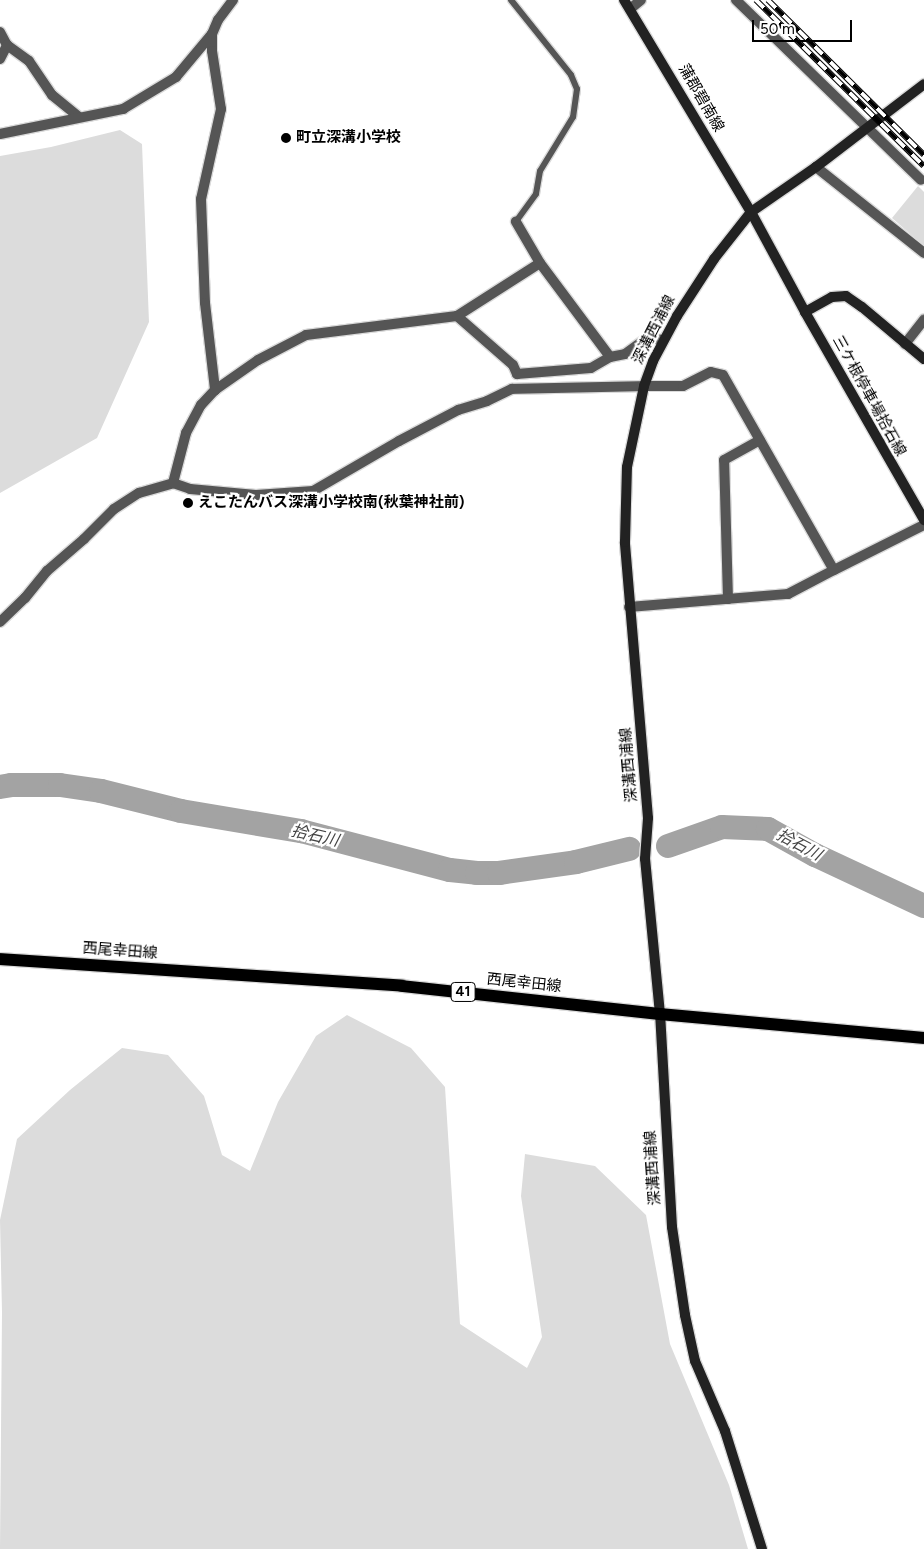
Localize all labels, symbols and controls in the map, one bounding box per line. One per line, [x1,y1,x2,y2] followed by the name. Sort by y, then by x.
[754,10,854,42] scale bar
[760,20,795,38] text: 50 m
[674,61,728,135] street label: 蒲郡碧南線
[296,129,401,147] place label: 町立深溝小学校
[280,132,292,144] marker: 町立深溝小学校
[629,293,679,367] street label: 深溝西浦線
[828,333,910,459] street label: 三ケ根停車場拾石線
[198,494,464,512] place label: えこたんバス深溝小学校南(秋葉神社前)
[182,497,194,509] marker: えこたんバス深溝小学校南(秋葉神社前)
[617,727,641,803] street label: 深溝西浦線
[289,821,341,851] water label: 拾石川
[773,825,825,865] water label: 拾石川
[82,939,158,963] street label: 西尾幸田線
[486,970,562,996] street label: 西尾幸田線
[450,980,476,1004] road number: 41
[641,1130,665,1206] street label: 深溝西浦線

